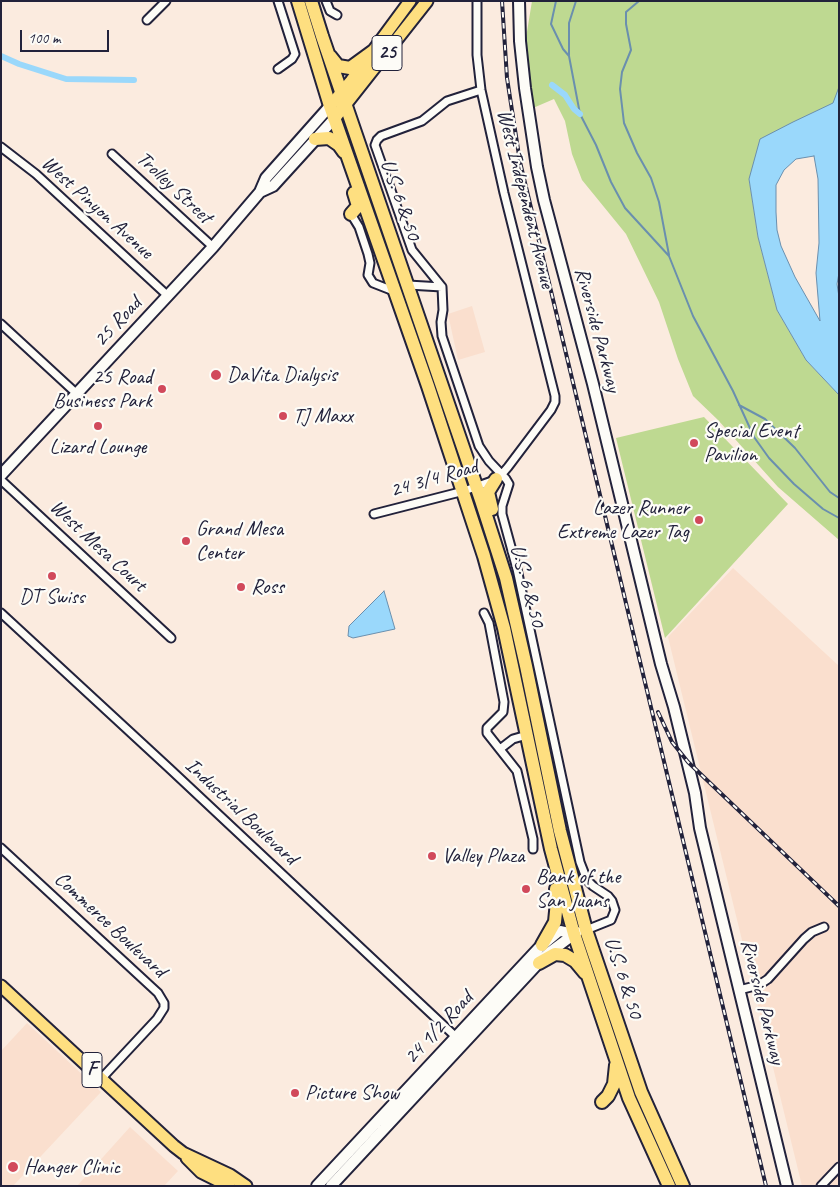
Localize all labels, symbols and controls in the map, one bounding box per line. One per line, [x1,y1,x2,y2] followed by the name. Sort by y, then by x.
[22,20,111,52] scale bar
[28,29,60,48] text: 100 m
[372,36,402,70] road number: 25
[491,107,559,291] street label: West Independent Avenue
[131,146,217,230] street label: Trolley Street
[36,151,158,265] street label: West Pinyon Avenue
[374,156,426,244] street label: U.S. 6 & 50
[568,265,626,395] street label: Riverside Parkway
[89,292,147,352] street label: 25 Road
[227,362,337,388] place label: DaVita Dialysis
[53,364,152,414] place label: 25 Road Business Park
[209,368,223,382] marker: DaVita Dialysis
[156,383,168,395] marker: 25 Road Business Park
[293,403,353,429] place label: TJ Maxx
[277,410,289,422] marker: TJ Maxx
[704,418,799,468] place label: Special Event Pavilion
[92,420,104,432] marker: Lizard Lounge
[50,434,146,460] place label: Lizard Lounge
[688,437,700,449] marker: Special Event Pavilion
[387,454,481,504] street label: 24 3/4 Road
[44,495,152,597] street label: West Mesa Court
[557,495,689,545] place label: Lazer Runner Extreme Lazer Tag
[693,514,705,526] marker: Lazer Runner Extreme Lazer Tag
[196,516,283,566] place label: Grand Mesa Center
[180,535,192,547] marker: Grand Mesa Center
[504,542,550,630] street label: U.S. 6 & 50
[46,570,58,582] marker: DT Swiss
[251,574,284,600] place label: Ross
[235,581,247,593] marker: Ross
[19,584,85,610] place label: DT Swiss
[179,753,303,871] street label: Industrial Boulevard
[442,843,524,869] place label: Valley Plaza
[426,850,438,862] marker: Valley Plaza
[536,864,620,914] place label: Bank of the San Juans
[49,867,171,983] street label: Commerce Boulevard
[520,883,532,895] marker: Bank of the San Juans
[598,934,648,1022] street label: U.S. 6 & 50
[734,937,790,1067] street label: Riverside Parkway
[399,986,479,1070] street label: 24 1/2 Road
[82,1052,102,1088] road number: F
[305,1080,399,1106] place label: Picture Show
[289,1087,301,1099] marker: Picture Show
[24,1154,120,1180] place label: Hanger Clinic
[6,1160,20,1174] marker: Hanger Clinic

